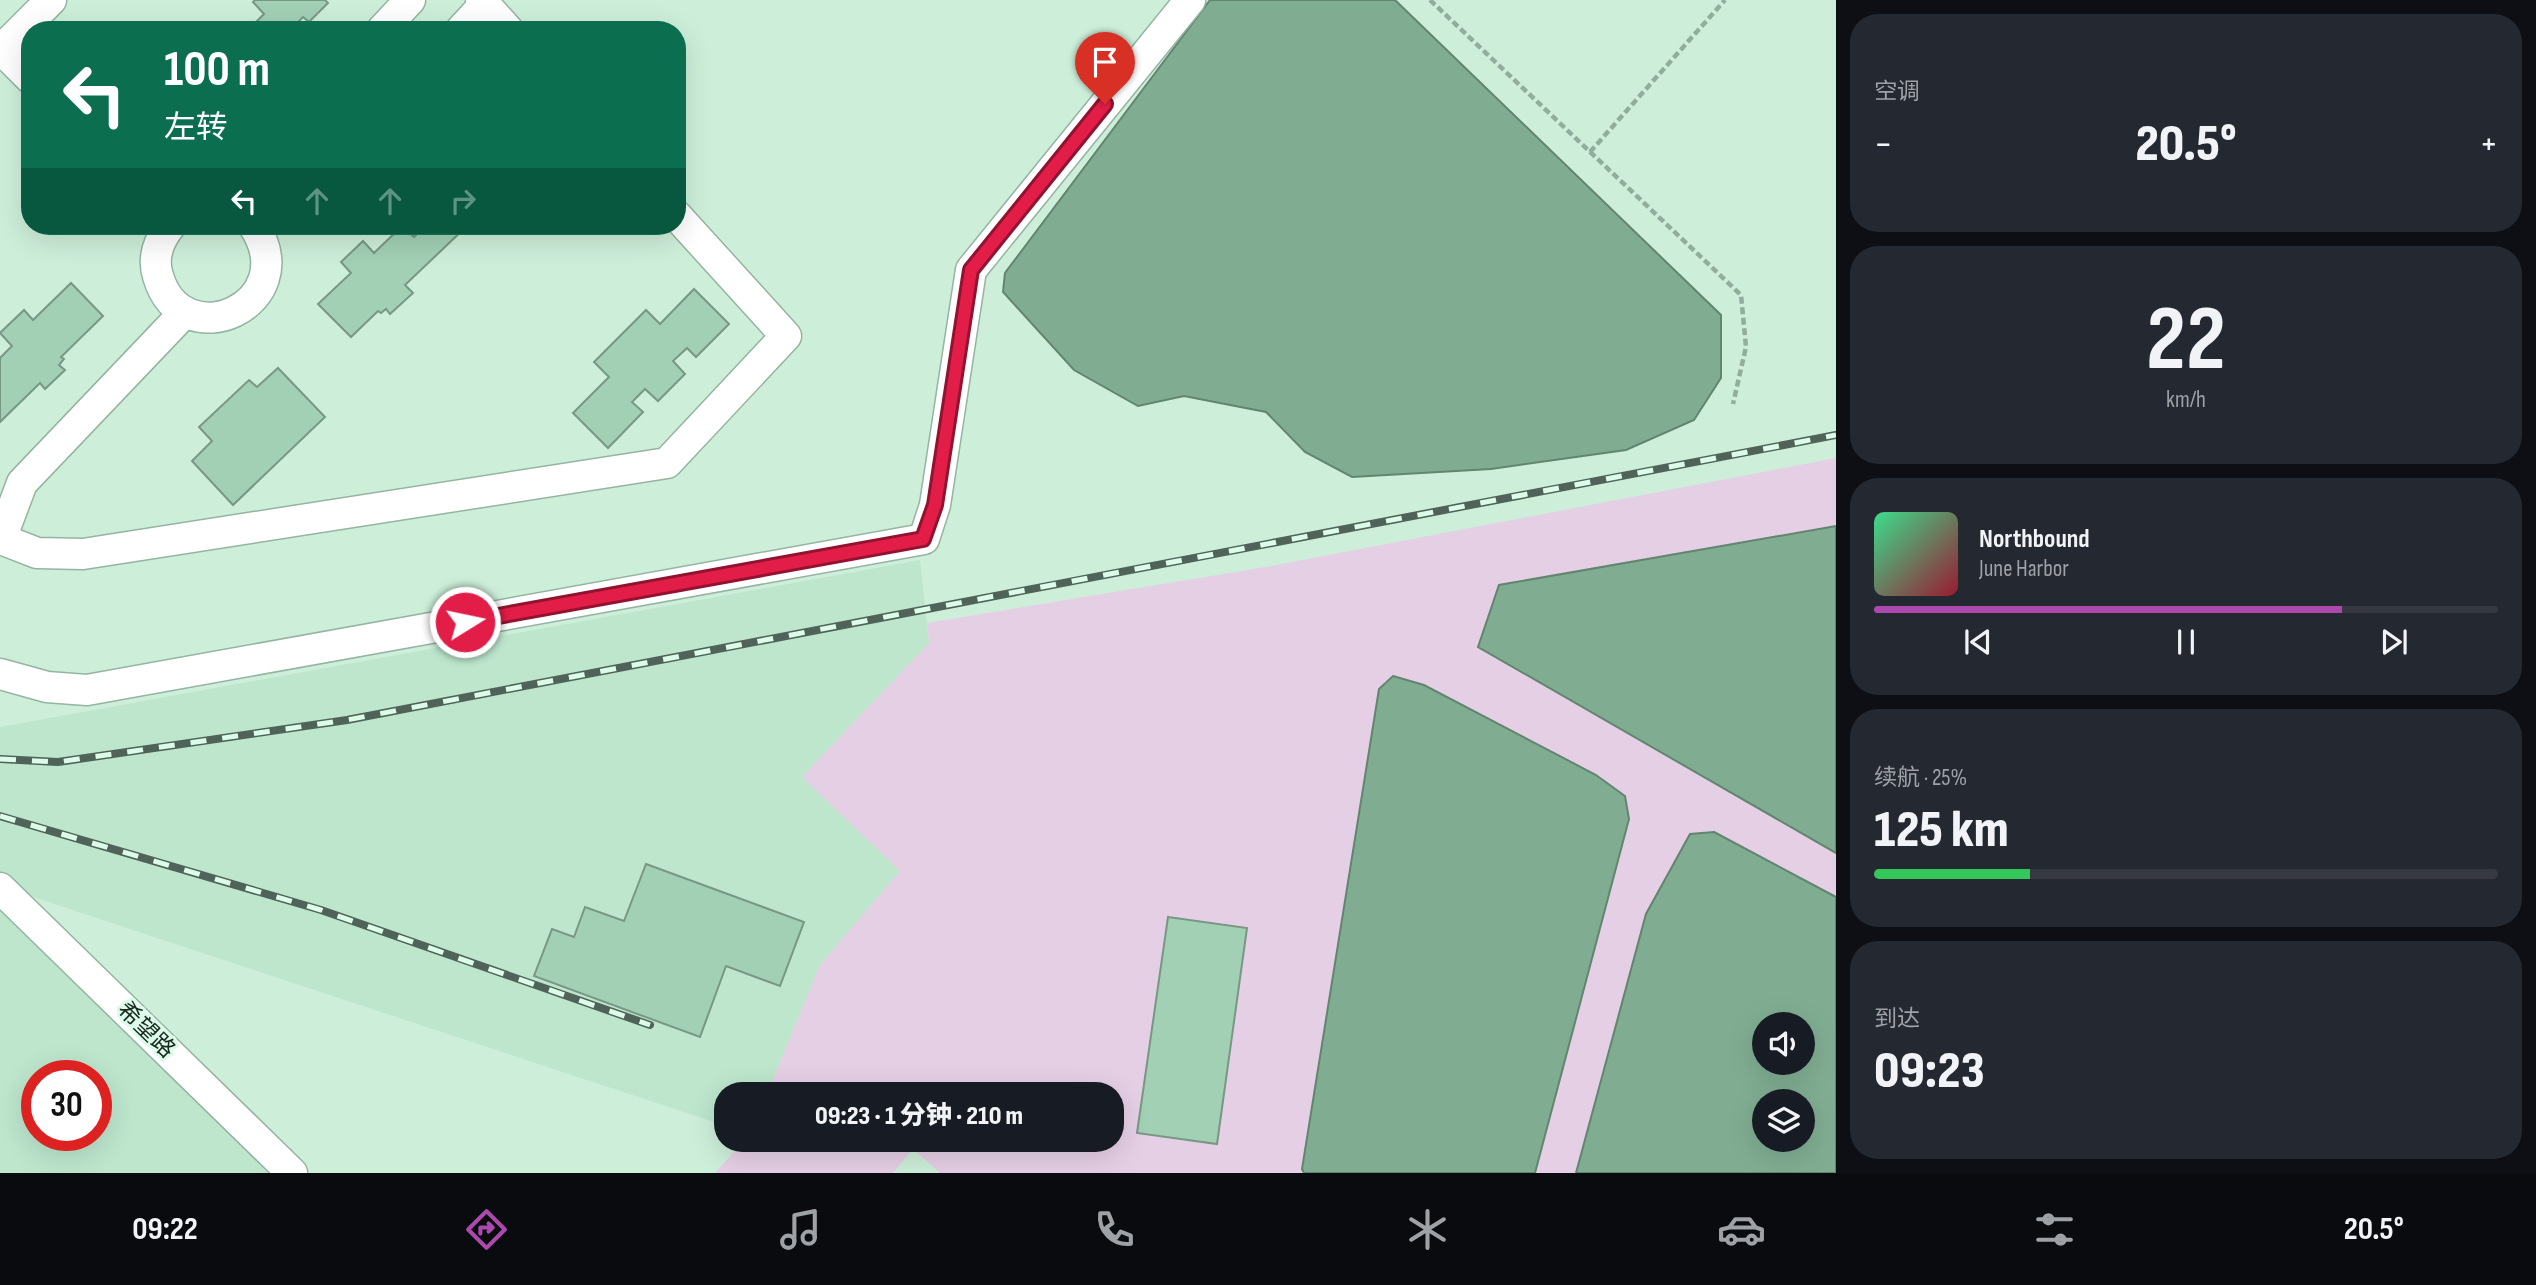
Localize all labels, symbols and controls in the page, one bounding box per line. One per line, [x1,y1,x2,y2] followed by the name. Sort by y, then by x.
[1075,32,1135,104] pin
[164,41,270,100] text: 100 m
[1086,43,1124,81] icon: arrive
[49,49,140,140] icon: left
[1874,78,1920,106] text: 空调
[164,109,228,148] text: 左转
[2135,113,2237,176] text: 20.5°
[1874,122,1893,167] text: −
[2479,122,2498,167] text: +
[225,182,263,220] icon: left
[298,182,336,220] icon: ahead
[371,182,409,220] icon: ahead
[444,182,482,220] icon: right
[2146,286,2226,395] text: 22
[2166,386,2206,414] text: km/h
[1979,524,2090,555] text: Northbound
[1979,555,2069,583] text: June Harbor
[428,585,502,659] position arrow
[1959,623,1997,661] icon: previous
[2167,623,2205,661] icon: pause
[2375,623,2413,661] icon: next
[1874,764,1967,792] text: 续航 · 25%
[1874,799,2009,862] text: 125 km
[111,996,181,1064] street label: 希望路
[1874,1005,1920,1033] text: 到达
[1752,1012,1815,1152] map controls
[1752,1012,1815,1075] button: sound
[1874,1040,1985,1103] text: 09:23
[21,1060,112,1151] speed limit sign: 30
[1752,1089,1815,1152] button: layers
[815,1101,1023,1132] text: 09:23 · 1 分钟 · 210 m
[462,1205,511,1254] icon: directions
[776,1205,825,1254] icon: music
[1090,1205,1139,1254] icon: phone
[1403,1205,1452,1254] icon: climate
[1717,1205,1766,1254] icon: car
[2030,1205,2079,1254] icon: filters
[132,1210,198,1249] text: 09:22
[2344,1210,2404,1249] text: 20.5°

